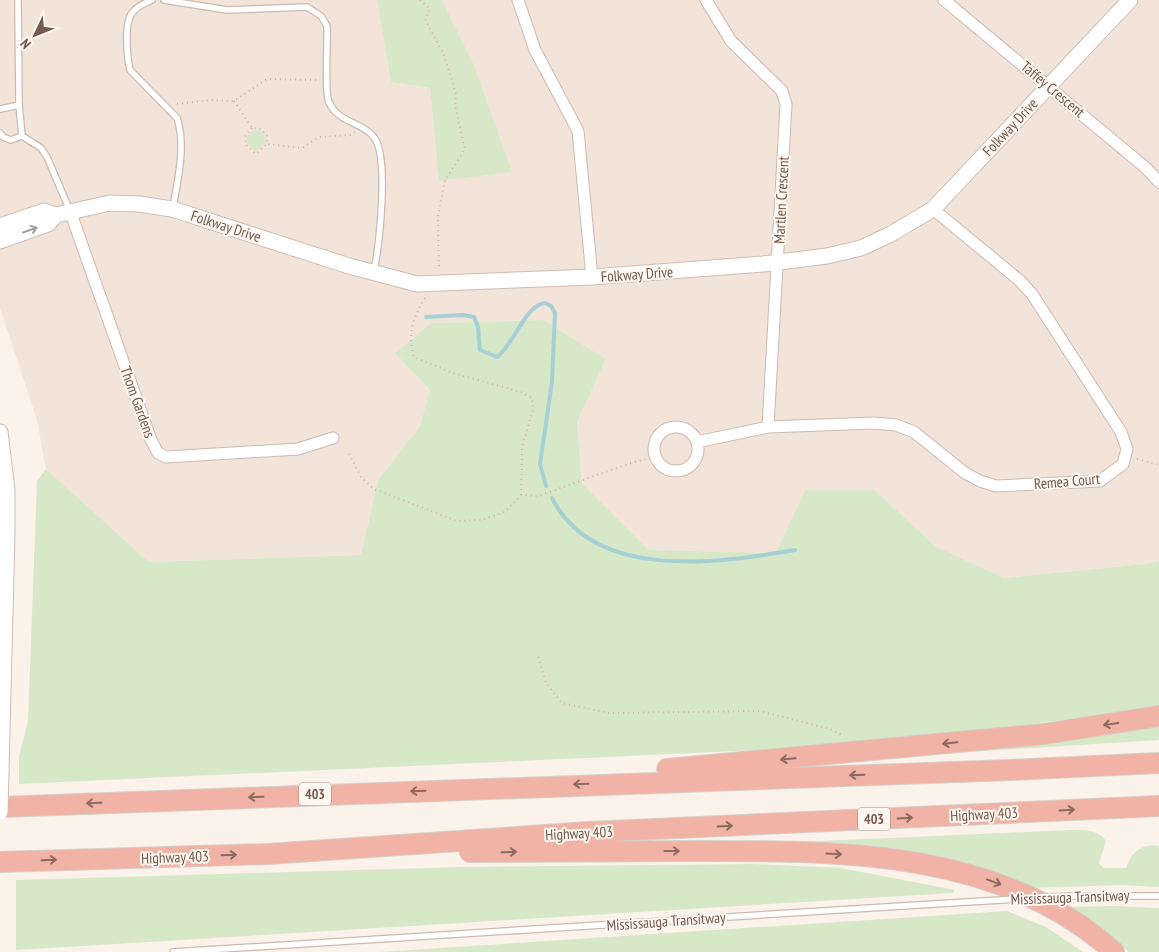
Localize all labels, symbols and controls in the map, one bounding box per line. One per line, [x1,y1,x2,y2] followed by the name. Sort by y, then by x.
[10,10,60,60] north arrow
[16,35,35,53] text: N
[1017,57,1089,121] street label: Taffey Crescent
[978,94,1042,160] street label: Folkway Drive
[769,156,793,244] street label: Martlen Crescent
[189,206,263,246] street label: Folkway Drive
[22,225,38,235] one-way arrow
[600,262,674,286] street label: Folkway Drive
[116,364,160,440] street label: Thom Gardens
[1033,469,1101,493] street label: Remea Court
[1103,719,1119,729] one-way arrow
[942,739,958,748] one-way arrow
[780,754,796,763] one-way arrow
[849,770,865,780] one-way arrow
[573,780,589,789] one-way arrow
[299,782,331,806] road number: 403
[411,786,427,795] one-way arrow
[248,792,264,801] one-way arrow
[86,799,102,808] one-way arrow
[950,803,1018,825] street label: Highway 403
[1059,806,1075,815] one-way arrow
[858,808,890,831] road number: 403
[896,813,912,822] one-way arrow
[717,821,733,830] one-way arrow
[545,822,613,844] street label: Highway 403
[141,846,209,868] street label: Highway 403
[664,846,680,856] one-way arrow
[501,847,517,857] one-way arrow
[826,849,842,858] one-way arrow
[220,850,236,860] one-way arrow
[40,856,56,865] one-way arrow
[985,878,1001,887] one-way arrow
[1010,885,1130,909] street label: Mississauga Transitway
[606,907,726,935] street label: Mississauga Transitway

